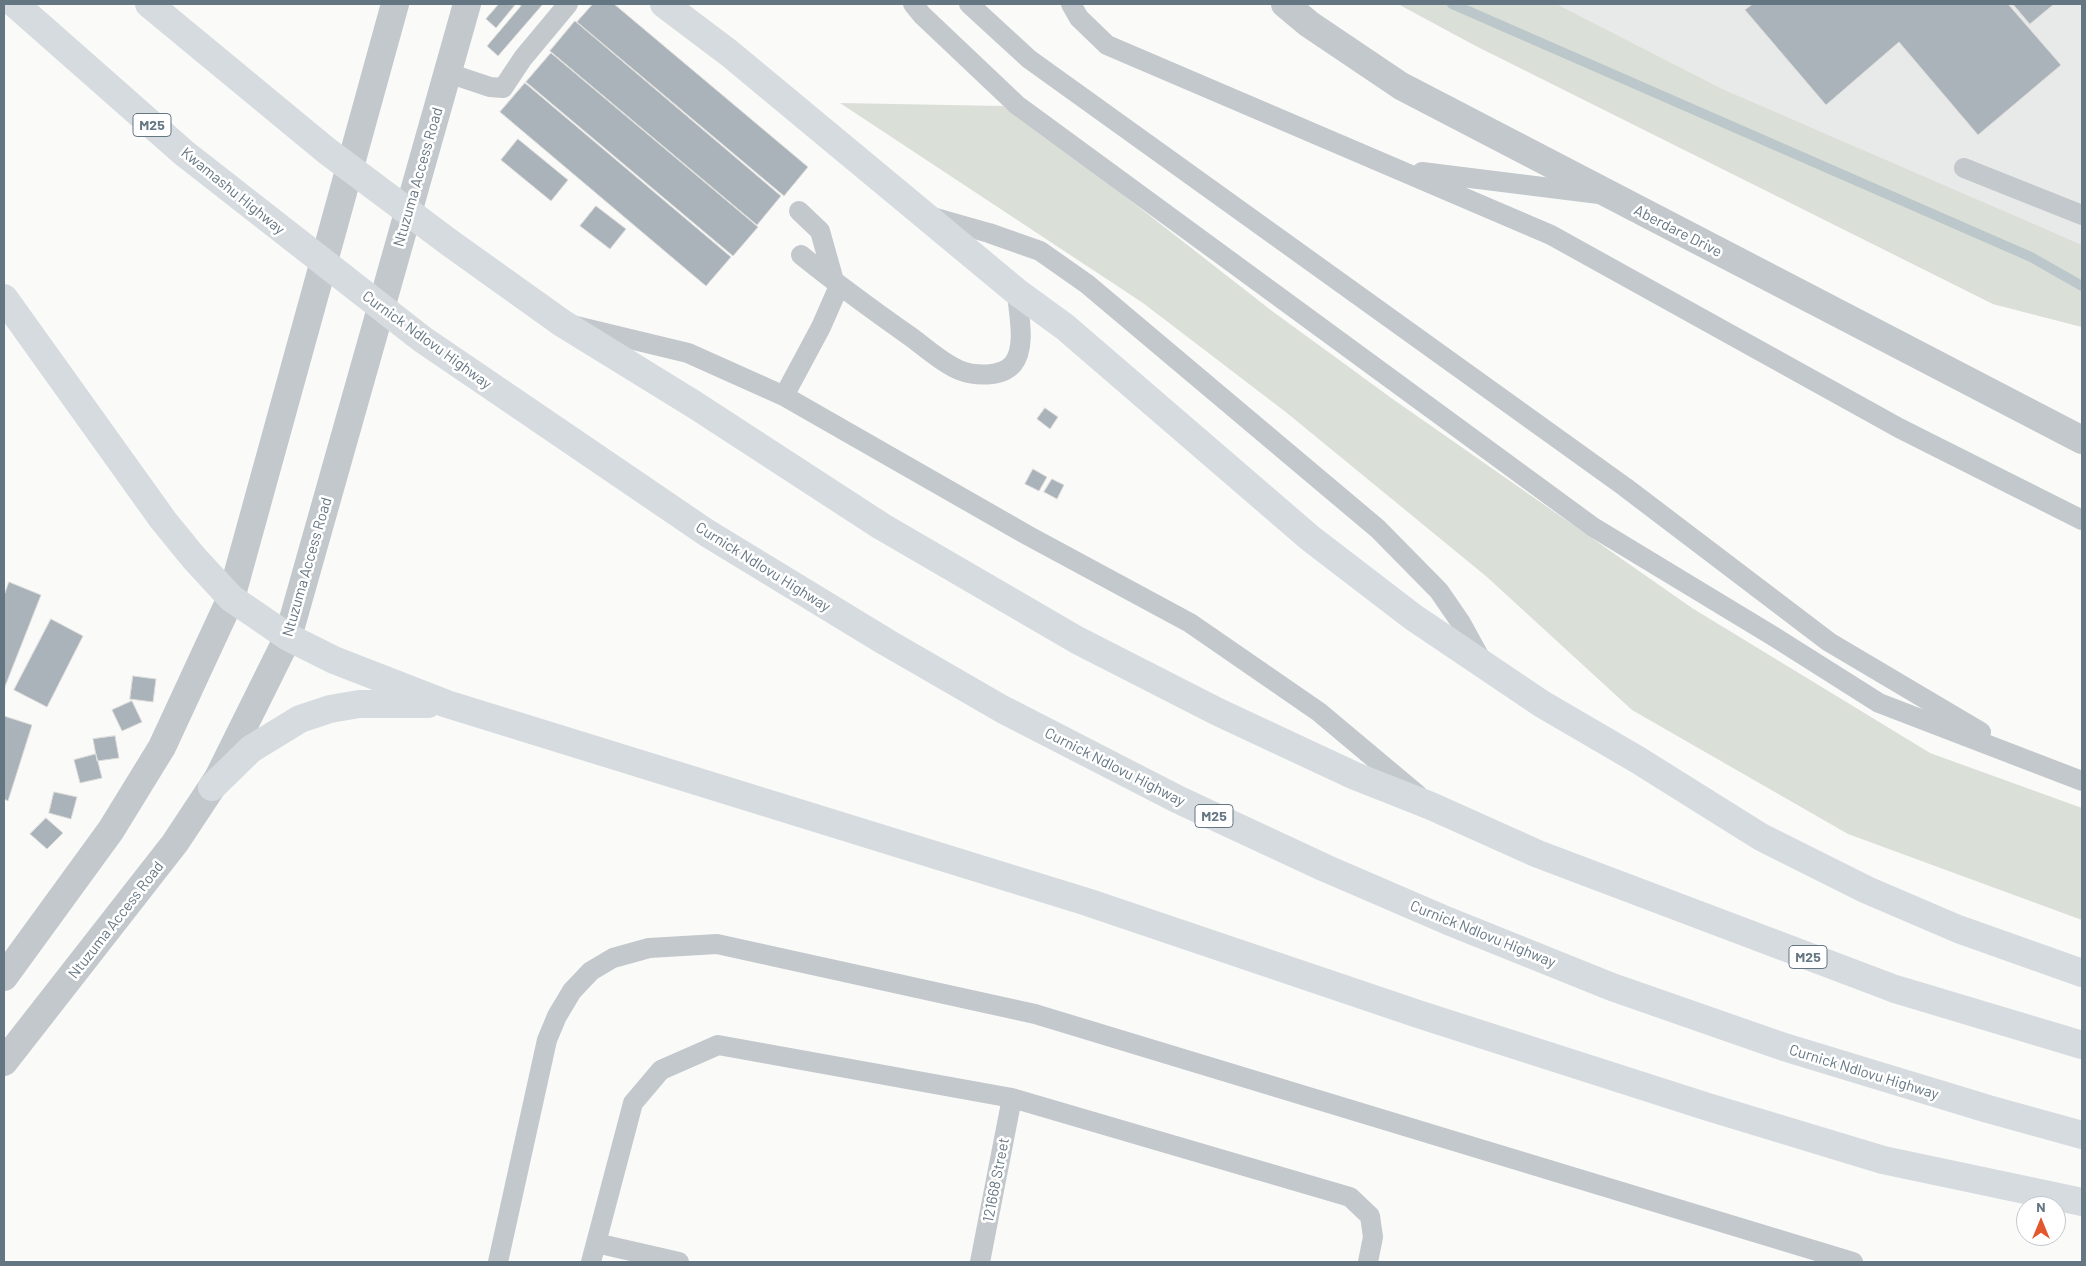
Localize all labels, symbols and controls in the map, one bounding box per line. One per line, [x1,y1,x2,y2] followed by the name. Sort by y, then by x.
[389,105,447,249] street label: Ntuzuma Access Road
[133,114,171,136] road number: M25
[177,144,289,238] street label: Kwamashu Highway
[1631,201,1725,261] street label: Aberdare Drive
[359,287,495,393] street label: Curnick Ndlovu Highway
[278,495,336,639] street label: Ntuzuma Access Road
[692,518,834,616] street label: Curnick Ndlovu Highway
[1042,724,1188,810] street label: Curnick Ndlovu Highway
[1195,804,1233,828] road number: M25
[65,858,167,982] street label: Ntuzuma Access Road
[1408,897,1558,971] street label: Curnick Ndlovu Highway
[1789,946,1827,969] road number: M25
[1787,1041,1941,1103] street label: Curnick Ndlovu Highway
[979,1136,1013,1224] street label: 121668 Street
[2016,1196,2066,1246] north arrow
[2036,1198,2046,1215] text: N

